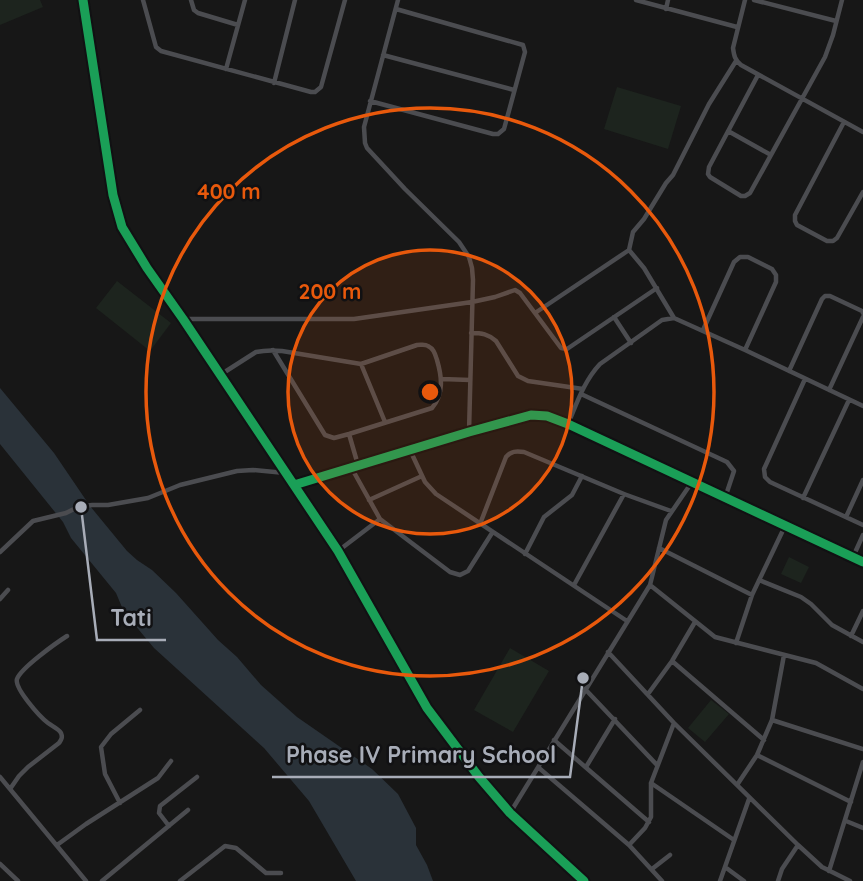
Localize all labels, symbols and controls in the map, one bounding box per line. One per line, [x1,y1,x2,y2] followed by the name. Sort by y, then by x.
[197,178,261,204] text: 400 m
[299,278,361,304] text: 200 m
[418,380,442,404] centre of rings
[97,596,166,640] callout: Tati
[110,603,152,632] text: Tati
[272,733,570,777] callout: Phase IV Primary School
[286,740,556,769] text: Phase IV Primary School

